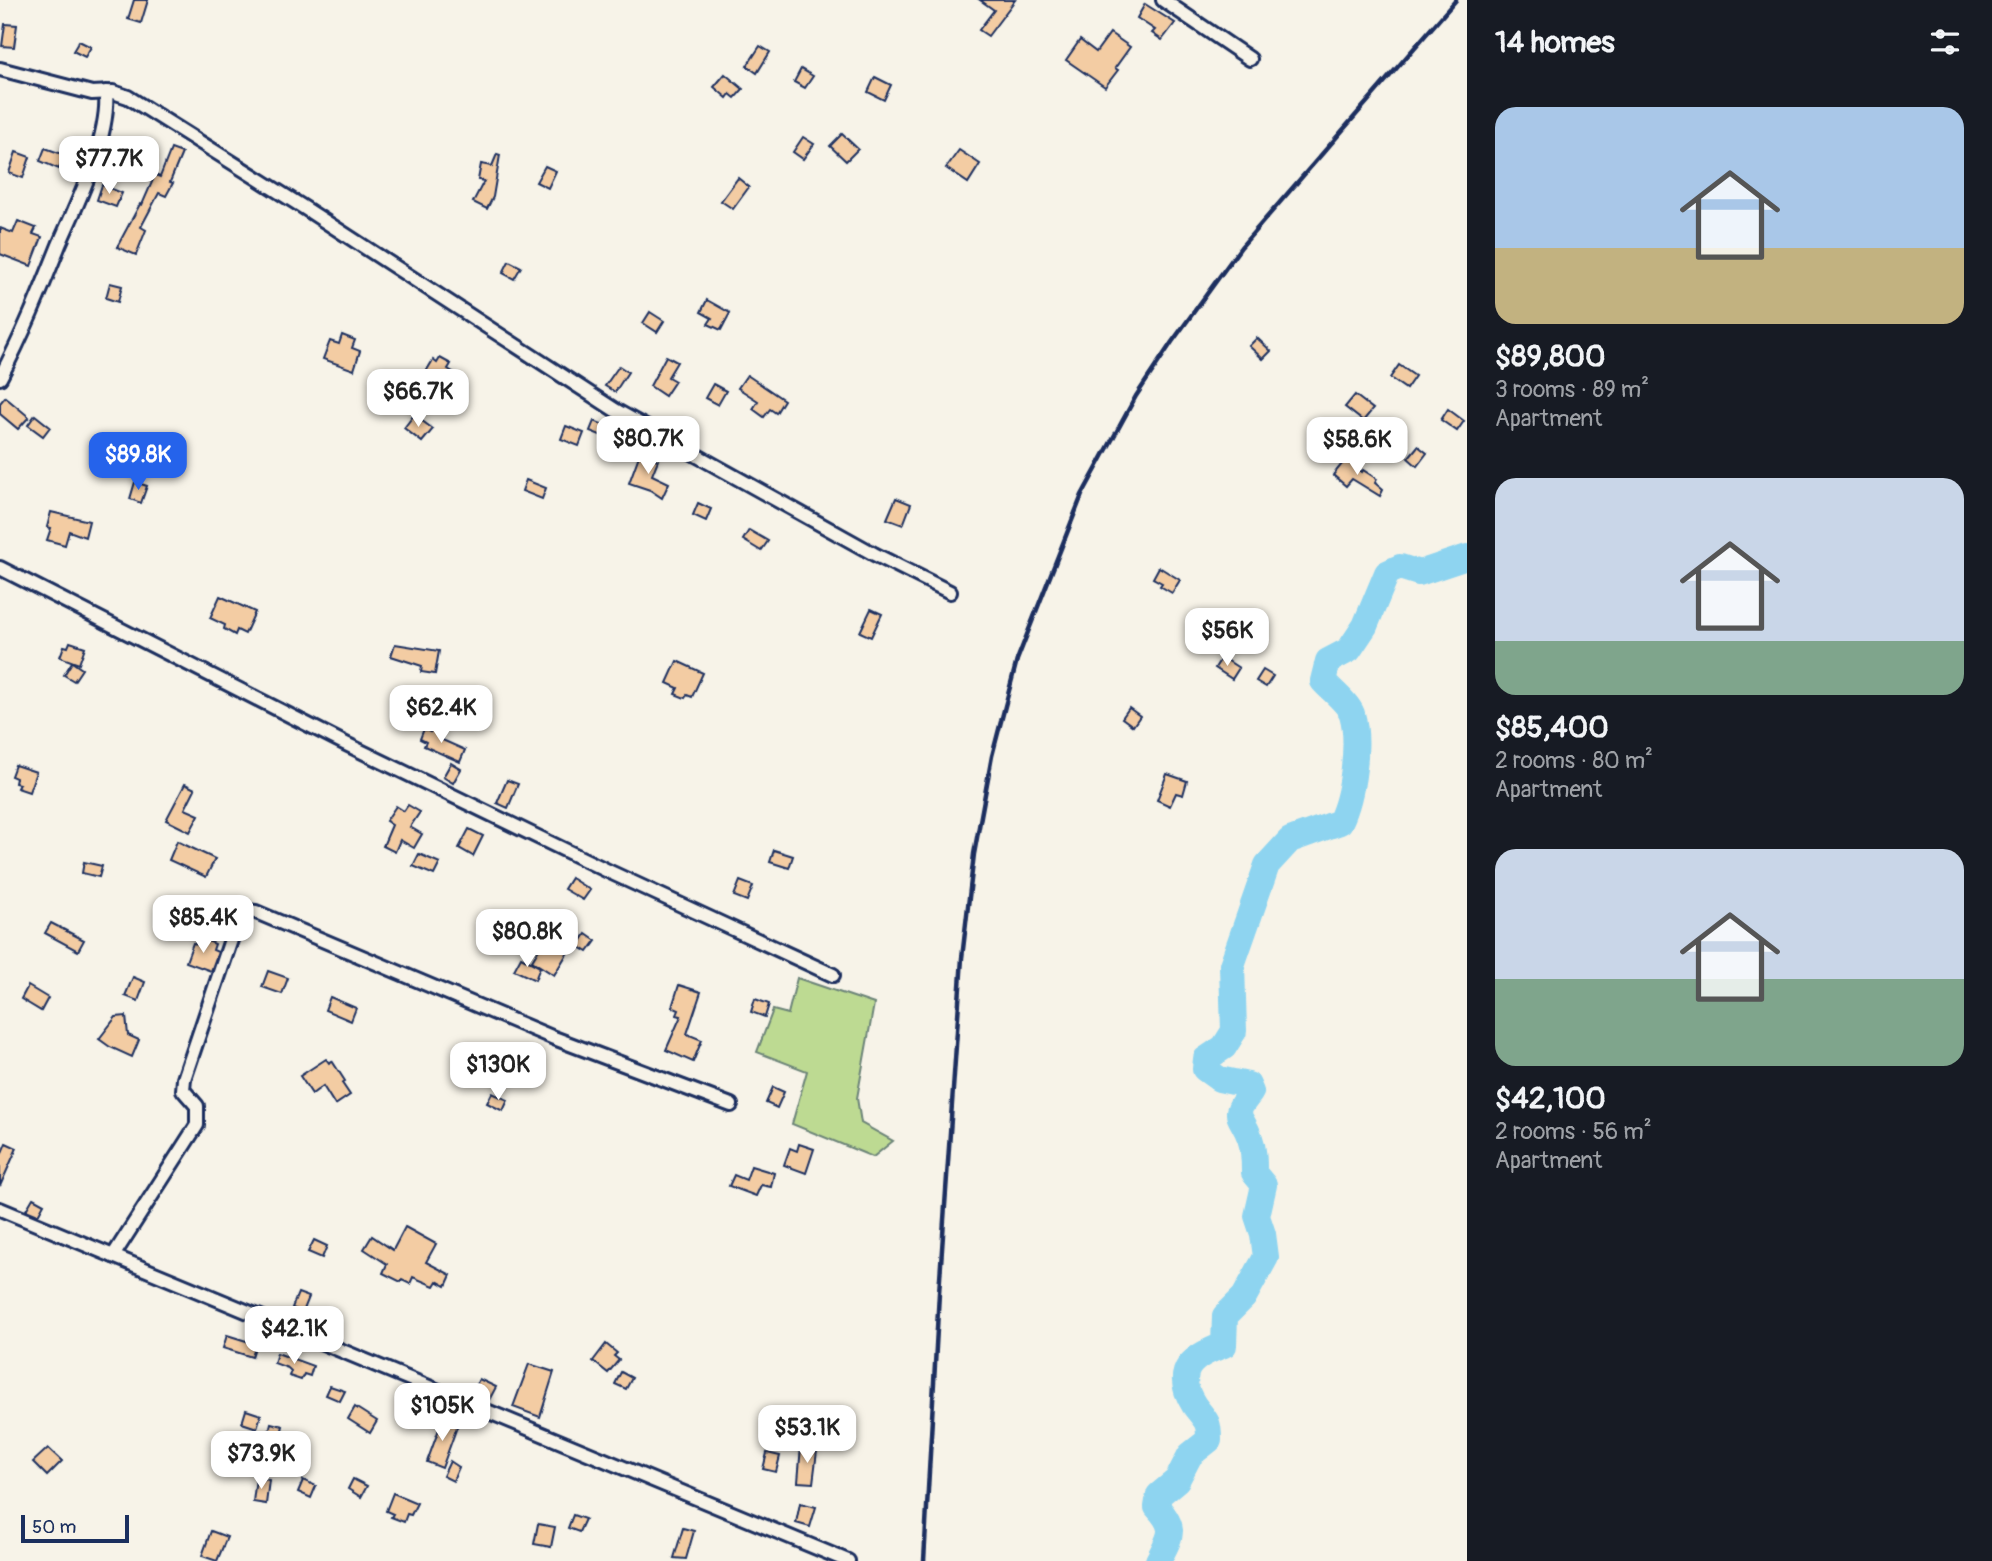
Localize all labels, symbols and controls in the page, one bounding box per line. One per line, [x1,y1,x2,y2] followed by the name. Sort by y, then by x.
[1926,23,1964,61] icon: filters
[1495,24,1615,61] text: 14 homes
[52,136,166,196] pin: $77.7K
[75,144,143,173] text: $77.7K
[1667,152,1793,278] icon: home
[1495,338,1606,375] text: $89,800
[361,370,475,429] pin: $66.7K
[1495,375,1649,404] text: 3 rooms · 89 m²
[383,377,453,406] text: $66.7K
[1495,404,1602,433] text: Apartment
[591,416,705,476] pin: $80.7K
[1300,418,1414,477] pin: $58.6K
[613,424,683,453] text: $80.7K
[1323,425,1391,454] text: $58.6K
[81,433,195,492] pin: $89.8K
[105,440,171,469] text: $89.8K
[1667,523,1793,649] icon: home
[1186,608,1268,668] pin: $56K
[1201,616,1253,645] text: $56K
[384,686,498,745] pin: $62.4K
[406,693,476,722] text: $62.4K
[1495,709,1609,746] text: $85,400
[1495,746,1653,775] text: 2 rooms · 80 m²
[1495,775,1602,804] text: Apartment
[1667,894,1793,1020] icon: home
[146,895,260,955] pin: $85.4K
[169,903,237,932] text: $85.4K
[470,909,584,969] pin: $80.8K
[492,917,562,946] text: $80.8K
[449,1042,547,1102] pin: $130K
[466,1050,530,1079] text: $130K
[1495,1080,1606,1117] text: $42,100
[1495,1117,1652,1146] text: 2 rooms · 56 m²
[1495,1146,1602,1175] text: Apartment
[237,1306,351,1366] pin: $42.1K
[261,1314,327,1343] text: $42.1K
[393,1384,491,1443] pin: $105K
[410,1391,474,1420] text: $105K
[750,1406,864,1465] pin: $53.1K
[774,1413,840,1442] text: $53.1K
[204,1432,318,1491] pin: $73.9K
[227,1439,295,1468] text: $73.9K
[21,1512,130,1544] scale bar
[32,1515,76,1539] text: 50 m

